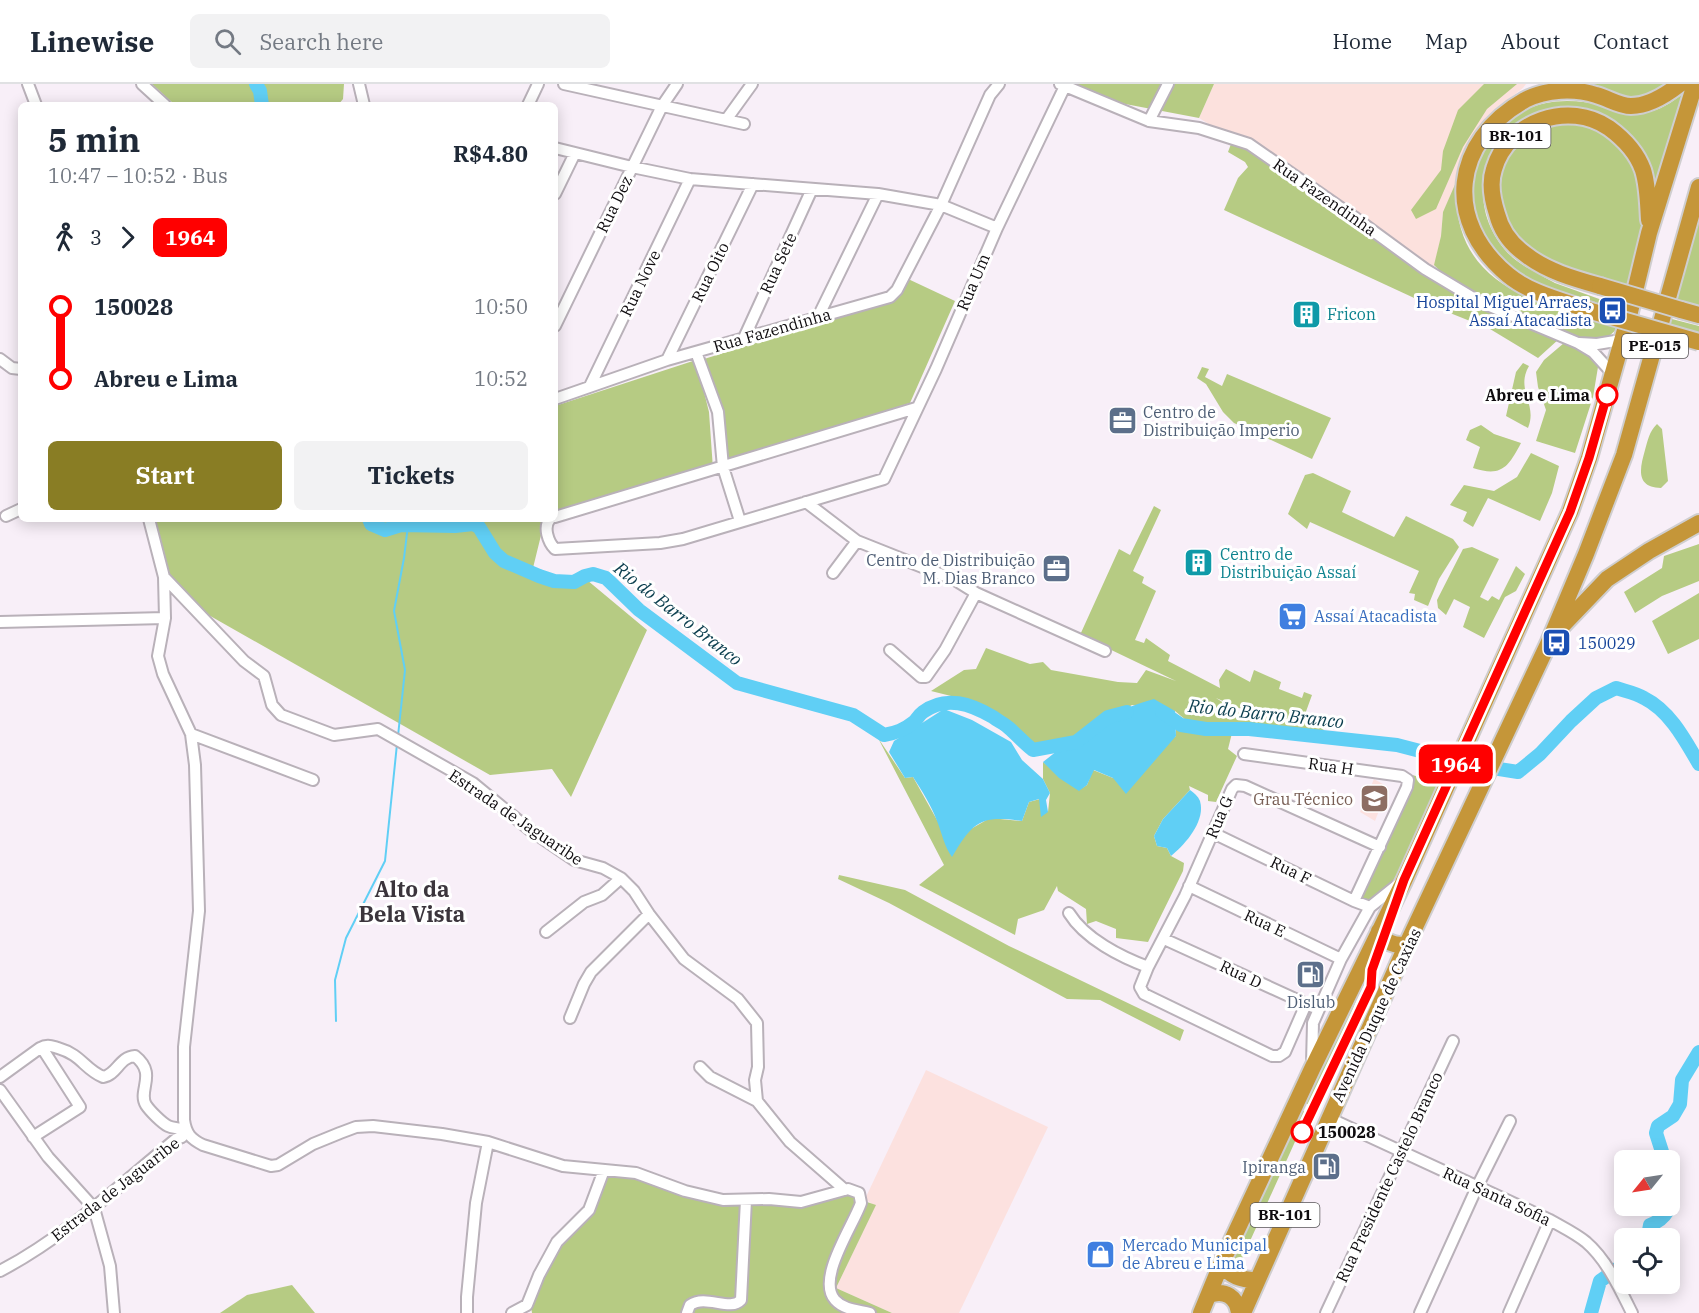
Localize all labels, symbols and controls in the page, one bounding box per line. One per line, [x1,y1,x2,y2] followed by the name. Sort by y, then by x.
[190,14,610,68] search box
[30,23,154,60] text: Linewise
[211,25,244,58] icon: search
[259,27,383,56] text: Search here
[1332,27,1392,55] text: Home
[1425,27,1468,55] text: Map
[1501,27,1560,55] text: About
[1593,27,1669,55] text: Contact
[48,118,140,161] text: 5 min
[1482,124,1550,148] road number: BR-101
[453,139,528,168] text: R$4.80
[1269,154,1381,240] street label: Rua Fazendinha
[48,162,228,189] text: 10:47 – 10:52 · Bus
[592,172,636,236] street label: Rua Dez
[48,221,81,254] icon: walk
[111,221,144,254] icon: forward
[165,223,215,251] text: 1964
[90,224,102,251] text: 3
[755,229,801,297] street label: Rua Sete
[687,239,733,305] street label: Rua Oito
[615,247,665,319] street label: Rua Nove
[952,250,994,314] street label: Rua Um
[94,292,173,321] text: 150028
[1416,292,1592,330] place label: Hospital Miguel Arraes, Assaí Atacadista
[474,293,528,320] text: 10:50
[1597,295,1629,327] bus stop icon: Hospital Miguel Arraes, Assaí Atacadista
[1290,298,1322,330] building icon: Fricon
[711,304,833,356] street label: Rua Fazendinha
[1327,304,1376,324] place label: Fricon
[1622,334,1688,358] road number: PE-015
[94,364,238,393] text: Abreu e Lima
[474,365,528,392] text: 10:52
[1596,384,1618,406] marker: Abreu e Lima
[1485,385,1590,405] place label: Abreu e Lima
[1143,402,1299,440] place label: Centro de Distribuição Imperio
[1106,405,1138,437] office icon: Centro de Distribuição Imperio
[48,441,282,510] button: Start
[294,441,528,510] button: Tickets
[1220,544,1356,582] place label: Centro de Distribuição Assaí
[1183,547,1215,579] building icon: Centro de Distribuição Assaí
[866,550,1035,588] place label: Centro de Distribuição M. Dias Branco
[1040,553,1072,585] office icon: Centro de Distribuição M. Dias Branco
[609,556,747,671] water label: Rio do Barro Branco
[1277,600,1309,632] supermarket icon: Assaí Atacadista
[1314,606,1437,626] place label: Assaí Atacadista
[1541,627,1573,659] bus stop icon: 150029
[1578,633,1636,653] place label: 150029
[1186,694,1345,733] water label: Rio do Barro Branco
[1414,744,1498,784] line badge: 1964
[1431,750,1481,778] text: 1964
[1307,753,1355,779] street label: Rua H
[445,765,587,869] street label: Estrada de Jaguaribe
[1358,783,1390,815] school or university icon: Grau Técnico
[1253,789,1353,809] place label: Grau Técnico
[1201,793,1237,841] street label: Rua G
[1267,852,1315,888] street label: Rua F
[359,874,465,928] district label: Alto da Bela Vista
[1241,905,1289,941] street label: Rua E
[1327,925,1425,1105] street label: Avenida Duque de Caxias
[1217,956,1265,992] street label: Rua D
[1295,958,1327,990] fuel station icon: Dislub
[1287,992,1335,1012] place label: Dislub
[1331,1068,1447,1286] street label: Rua Presidente Castelo Branco
[1291,1121,1313,1143] marker: 150028
[1318,1122,1376,1142] place label: 150028
[47,1133,183,1245] street label: Estrada de Jaguaribe
[1614,1150,1680,1216] north arrow
[1614,1150,1680,1294] map controls
[1311,1151,1343,1183] fuel station icon: Ipiranga
[1242,1157,1306,1177] place label: Ipiranga
[1440,1162,1554,1230] street label: Rua Santa Sofia
[1250,1203,1320,1227] road number: BR-101
[1614,1228,1680,1294] button: locate
[1122,1235,1267,1273] place label: Mercado Municipal de Abreu e Lima
[1085,1238,1117,1270] shop icon: Mercado Municipal de Abreu e Lima

